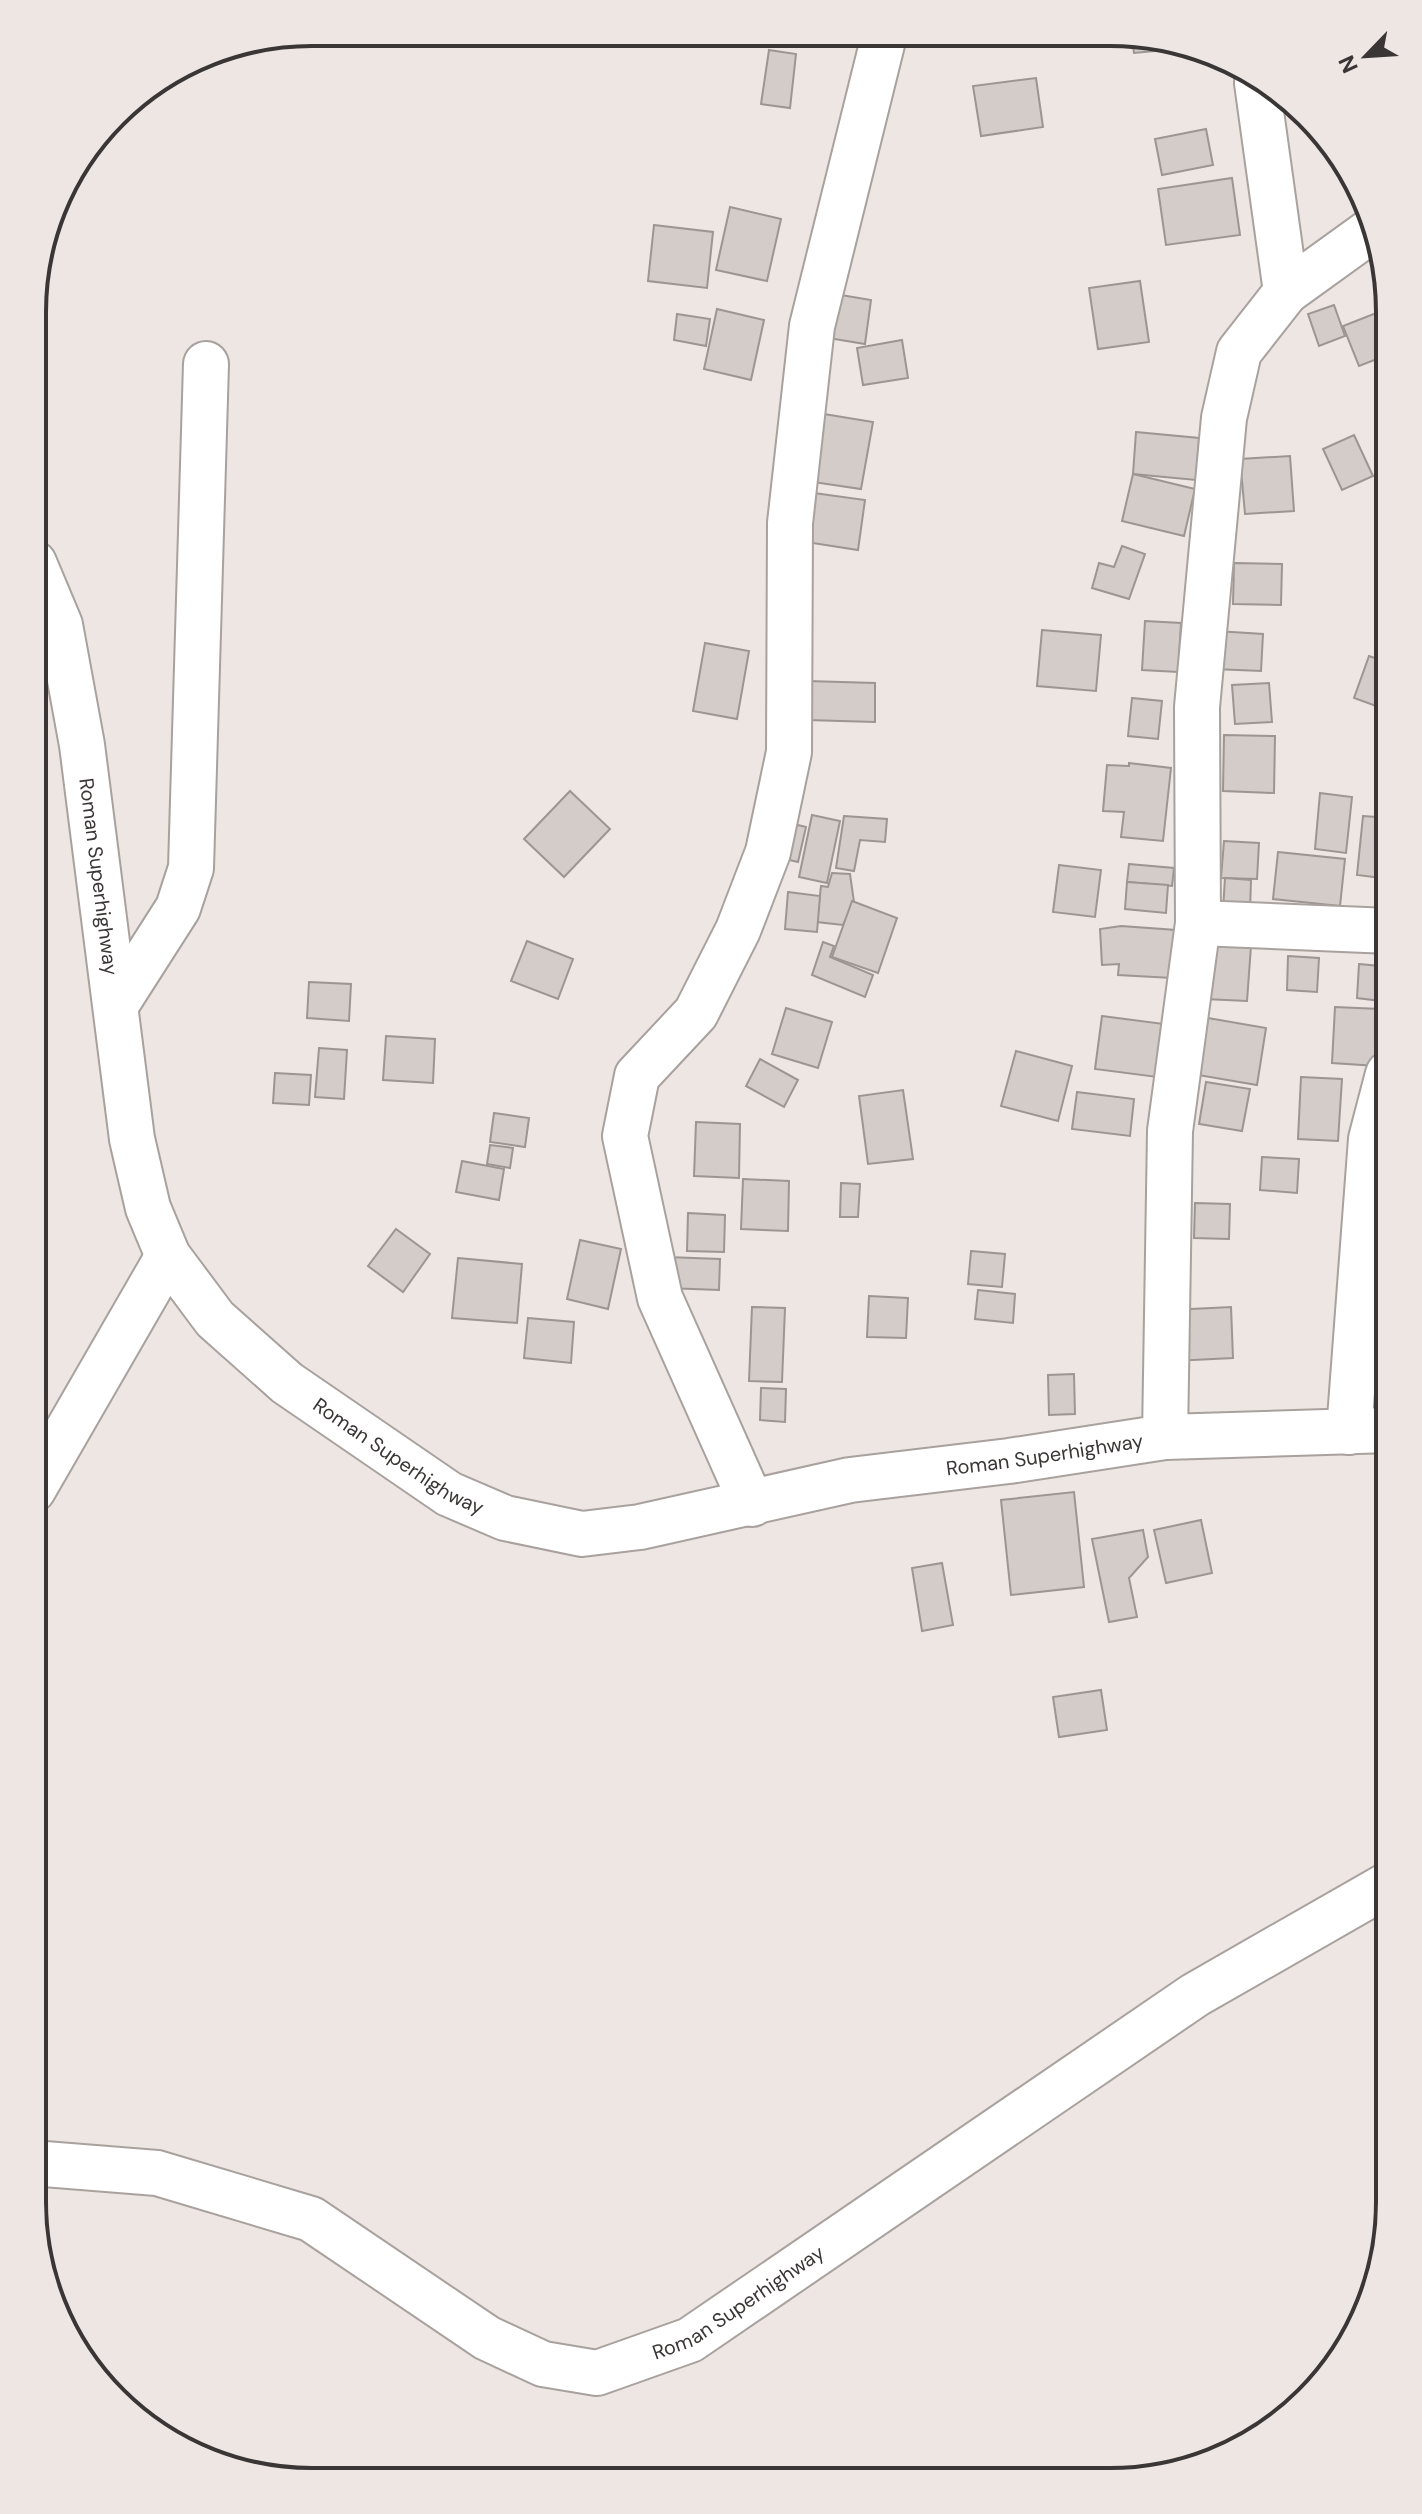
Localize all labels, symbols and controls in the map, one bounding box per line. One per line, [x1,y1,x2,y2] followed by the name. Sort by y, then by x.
[1326,16,1406,96] north arrow
[1332,51,1365,78] text: N
[73,777,124,977] street label: Roman Superhighway
[308,1392,488,1520] street label: Roman Superhighway
[945,1428,1145,1481] street label: Roman Superhighway
[649,2239,829,2365] street label: Roman Superhighway

